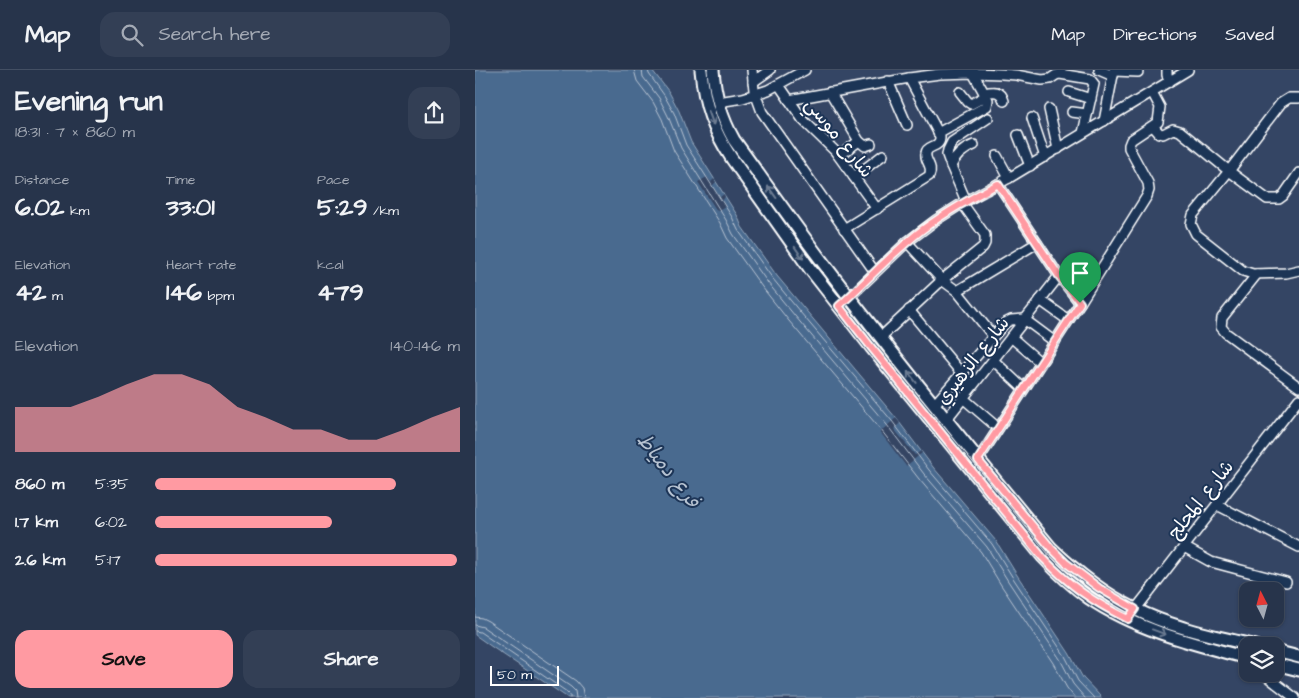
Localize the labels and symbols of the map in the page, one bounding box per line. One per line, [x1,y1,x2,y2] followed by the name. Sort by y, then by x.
[796,92,880,185] street label: شارع موسي
[706,109,716,125] one-way arrow
[766,185,777,199] one-way arrow
[794,246,804,260] one-way arrow
[1059,252,1101,303] pin
[930,311,1016,411] street label: شارع الزهيري
[907,371,918,384] one-way arrow
[630,427,707,514] water label: فرع دمياط
[1162,455,1241,545] street label: شارع المحلج
[1239,582,1284,628] north arrow
[1151,628,1167,637] one-way arrow
[490,663,559,686] scale bar

